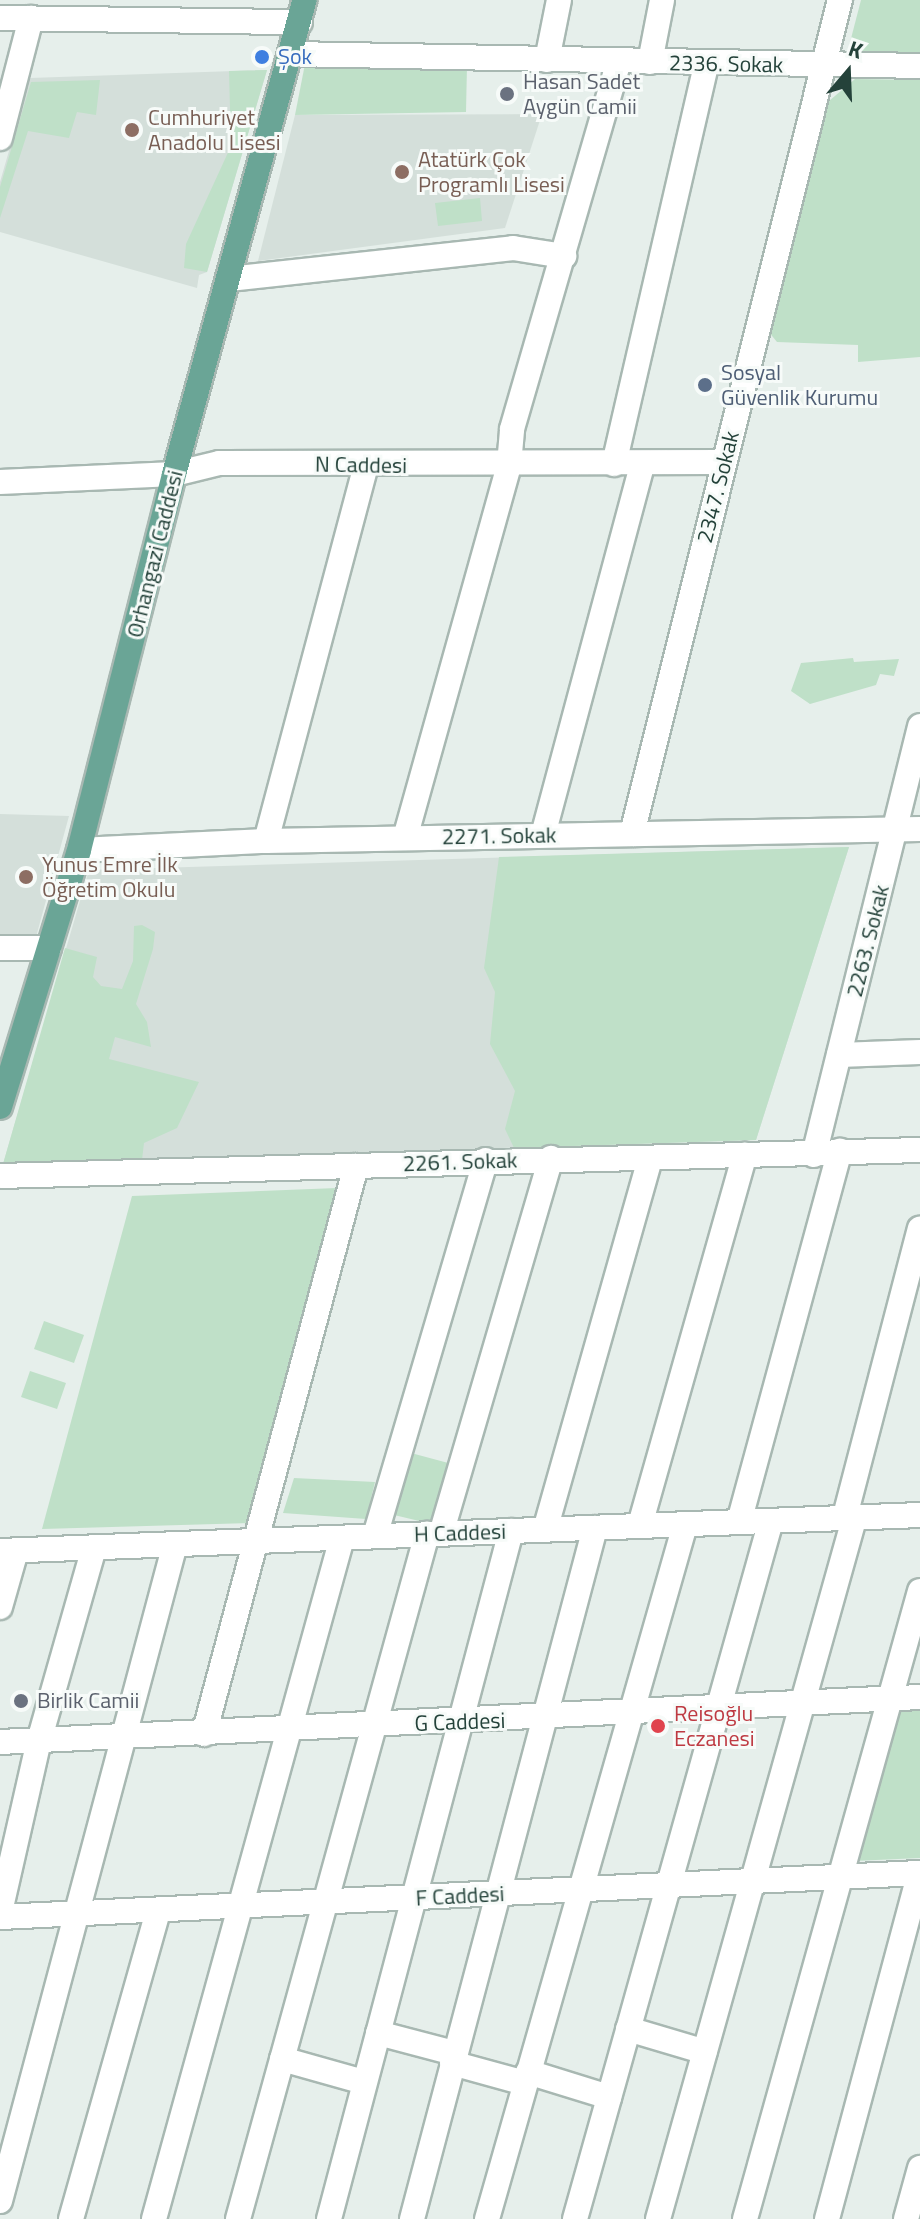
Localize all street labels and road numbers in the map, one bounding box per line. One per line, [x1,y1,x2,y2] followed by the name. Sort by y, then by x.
[669,50,783,78] street label: 2336. Sokak
[691,428,745,546] street label: 2347. Sokak
[315,451,407,479] street label: N Caddesi
[121,468,189,640] street label: Orhangazi Caddesi
[442,822,556,850] street label: 2271. Sokak
[841,882,895,1000] street label: 2263. Sokak
[402,1147,518,1177] street label: 2261. Sokak
[414,1518,506,1548] street label: H Caddesi
[414,1707,506,1737] street label: G Caddesi
[415,1880,505,1912] street label: F Caddesi

